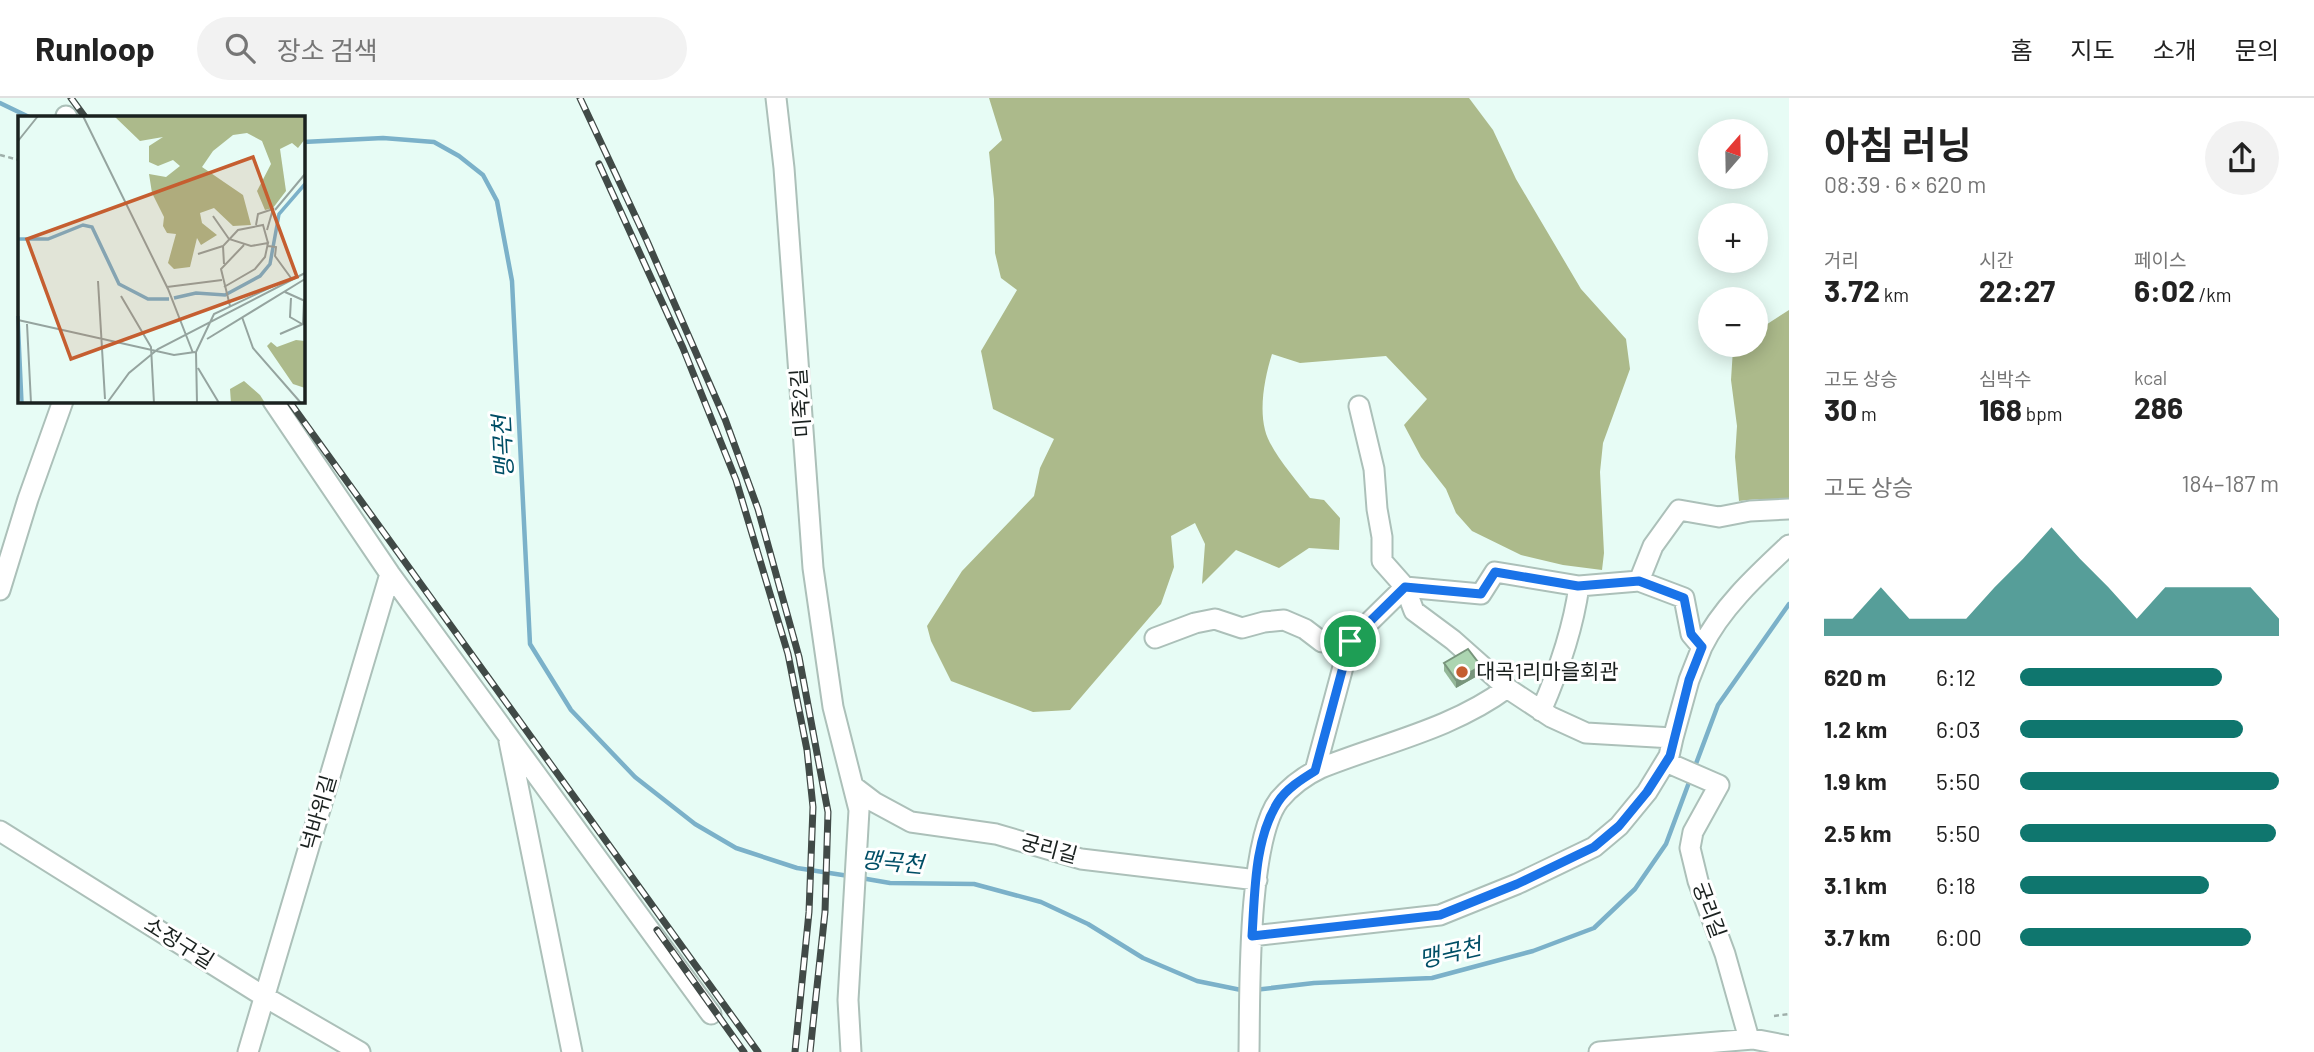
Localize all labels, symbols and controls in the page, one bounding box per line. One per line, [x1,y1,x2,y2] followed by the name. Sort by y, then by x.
[197,17,687,80] search box
[35,28,155,68] text: Runloop
[221,29,259,67] icon: search
[277,34,378,65] text: 장소 검색
[2010,35,2032,64] text: 홈
[2070,35,2115,64] text: 지도
[2153,35,2197,64] text: 소개
[2235,35,2279,64] text: 문의
[18,116,304,402] inset map
[1698,119,1768,189] north arrow
[1698,119,1768,357] map controls
[1824,121,1971,167] text: 아침 러닝
[2205,121,2279,195] button: share
[1824,170,1986,198] text: 08:39 · 6 × 620 m
[1698,203,1768,273] button: +
[1824,248,1859,271] text: 거리
[1979,248,2014,271] text: 시간
[2134,248,2186,271] text: 페이스
[1824,272,1880,308] text: 3.72
[1979,272,2055,308] text: 22:27
[2134,272,2195,308] text: 6:02
[1880,283,1909,306] text: km
[2195,283,2232,306] text: /km
[1698,287,1768,357] button: −
[2134,366,2167,389] text: kcal
[1824,367,1898,390] text: 고도 상승
[1979,367,2031,390] text: 심박수
[785,368,814,439] street label: 미죽2길
[2134,389,2183,425] text: 286
[1824,391,1857,427] text: 30
[1979,391,2022,427] text: 168
[1857,402,1877,425] text: m
[2022,402,2062,425] text: bpm
[486,412,518,479] water label: 맹곡천
[2181,469,2279,497] text: 184–187 m
[1824,473,1913,501] text: 고도 상승
[1320,611,1380,671] pin
[1331,622,1369,660] icon: arrive
[1476,658,1619,683] place label: 대곡1리마을회관
[1824,663,1886,691] text: 620 m
[1936,663,1976,691] text: 6:12
[1454,664,1470,680] marker: 대곡1리마을회관
[1824,715,1887,743] text: 1.2 km
[1936,715,1980,743] text: 6:03
[1824,767,1887,795] text: 1.9 km
[1936,767,1980,795] text: 5:50
[295,772,340,853] street label: 넉바위길
[1824,819,1892,847] text: 2.5 km
[1936,819,1980,847] text: 5:50
[1018,828,1081,867] street label: 궁리길
[859,844,928,878] water label: 맹곡천
[1824,871,1887,899] text: 3.1 km
[1936,871,1976,899] text: 6:18
[1689,878,1732,941] street label: 궁리길
[140,911,219,973] street label: 소정구길
[1824,923,1890,951] text: 3.7 km
[1936,923,1982,951] text: 6:00
[1416,931,1487,973] water label: 맹곡천

